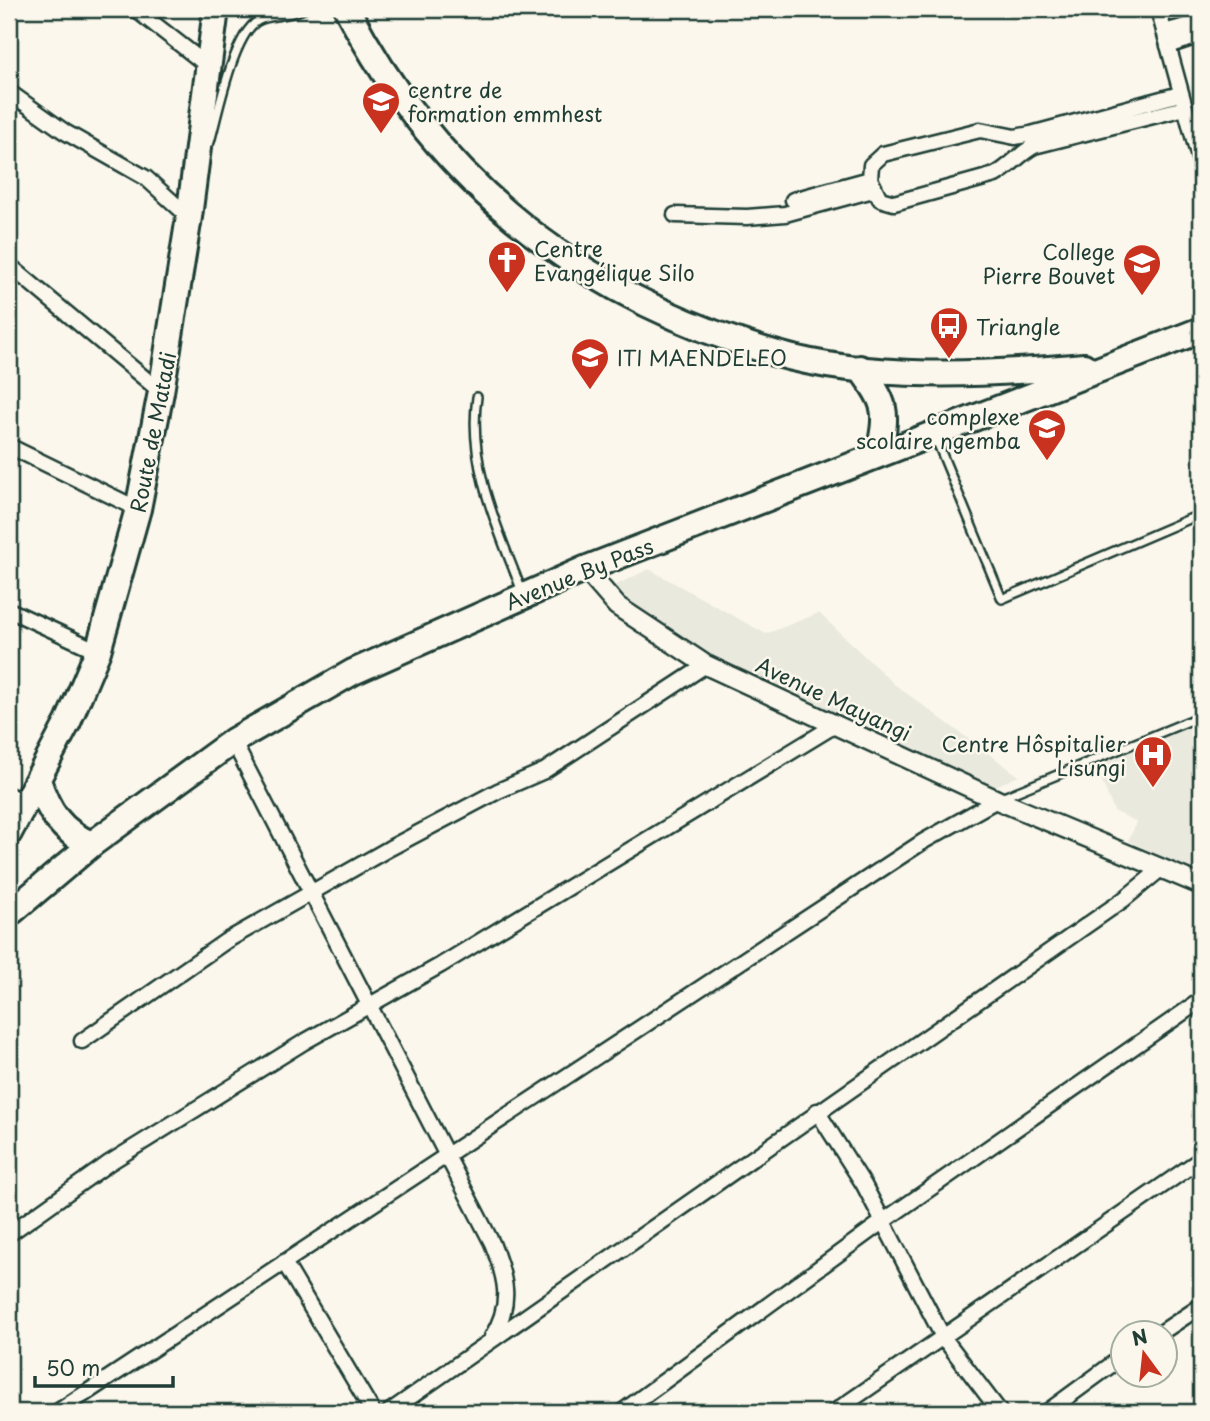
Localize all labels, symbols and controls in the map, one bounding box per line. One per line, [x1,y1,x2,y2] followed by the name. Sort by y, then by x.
[408,73,602,129] place label: centre de formation emmhest
[360,80,402,135] school or university icon: centre de formation emmhest
[534,232,695,288] place label: Centre Evangélique Silo
[982,235,1115,291] place label: College Pierre Bouvet
[486,239,528,294] church icon: Centre Evangélique Silo
[1121,242,1163,297] school or university icon: College Pierre Bouvet
[928,305,970,360] bus stop icon: Triangle
[976,310,1060,342] place label: Triangle
[569,336,611,391] school or university icon: ITI MAENDELEO
[617,341,787,373] place label: ITI MAENDELEO
[121,349,183,515] street label: Route de Matadi
[856,400,1020,456] place label: complexe scolaire ngemba
[1026,407,1068,462] school or university icon: complexe scolaire ngemba
[500,529,658,617] street label: Avenue By Pass
[751,648,917,748] street label: Avenue Mayangi
[941,727,1126,783] place label: Centre Hôspitalier Lisungi
[1132,734,1174,789] hospital icon: Centre Hôspitalier Lisungi
[1108,1320,1178,1390] north arrow
[1128,1321,1150,1352] text: N
[35,1344,173,1388] scale bar
[46,1351,100,1383] text: 50 m

